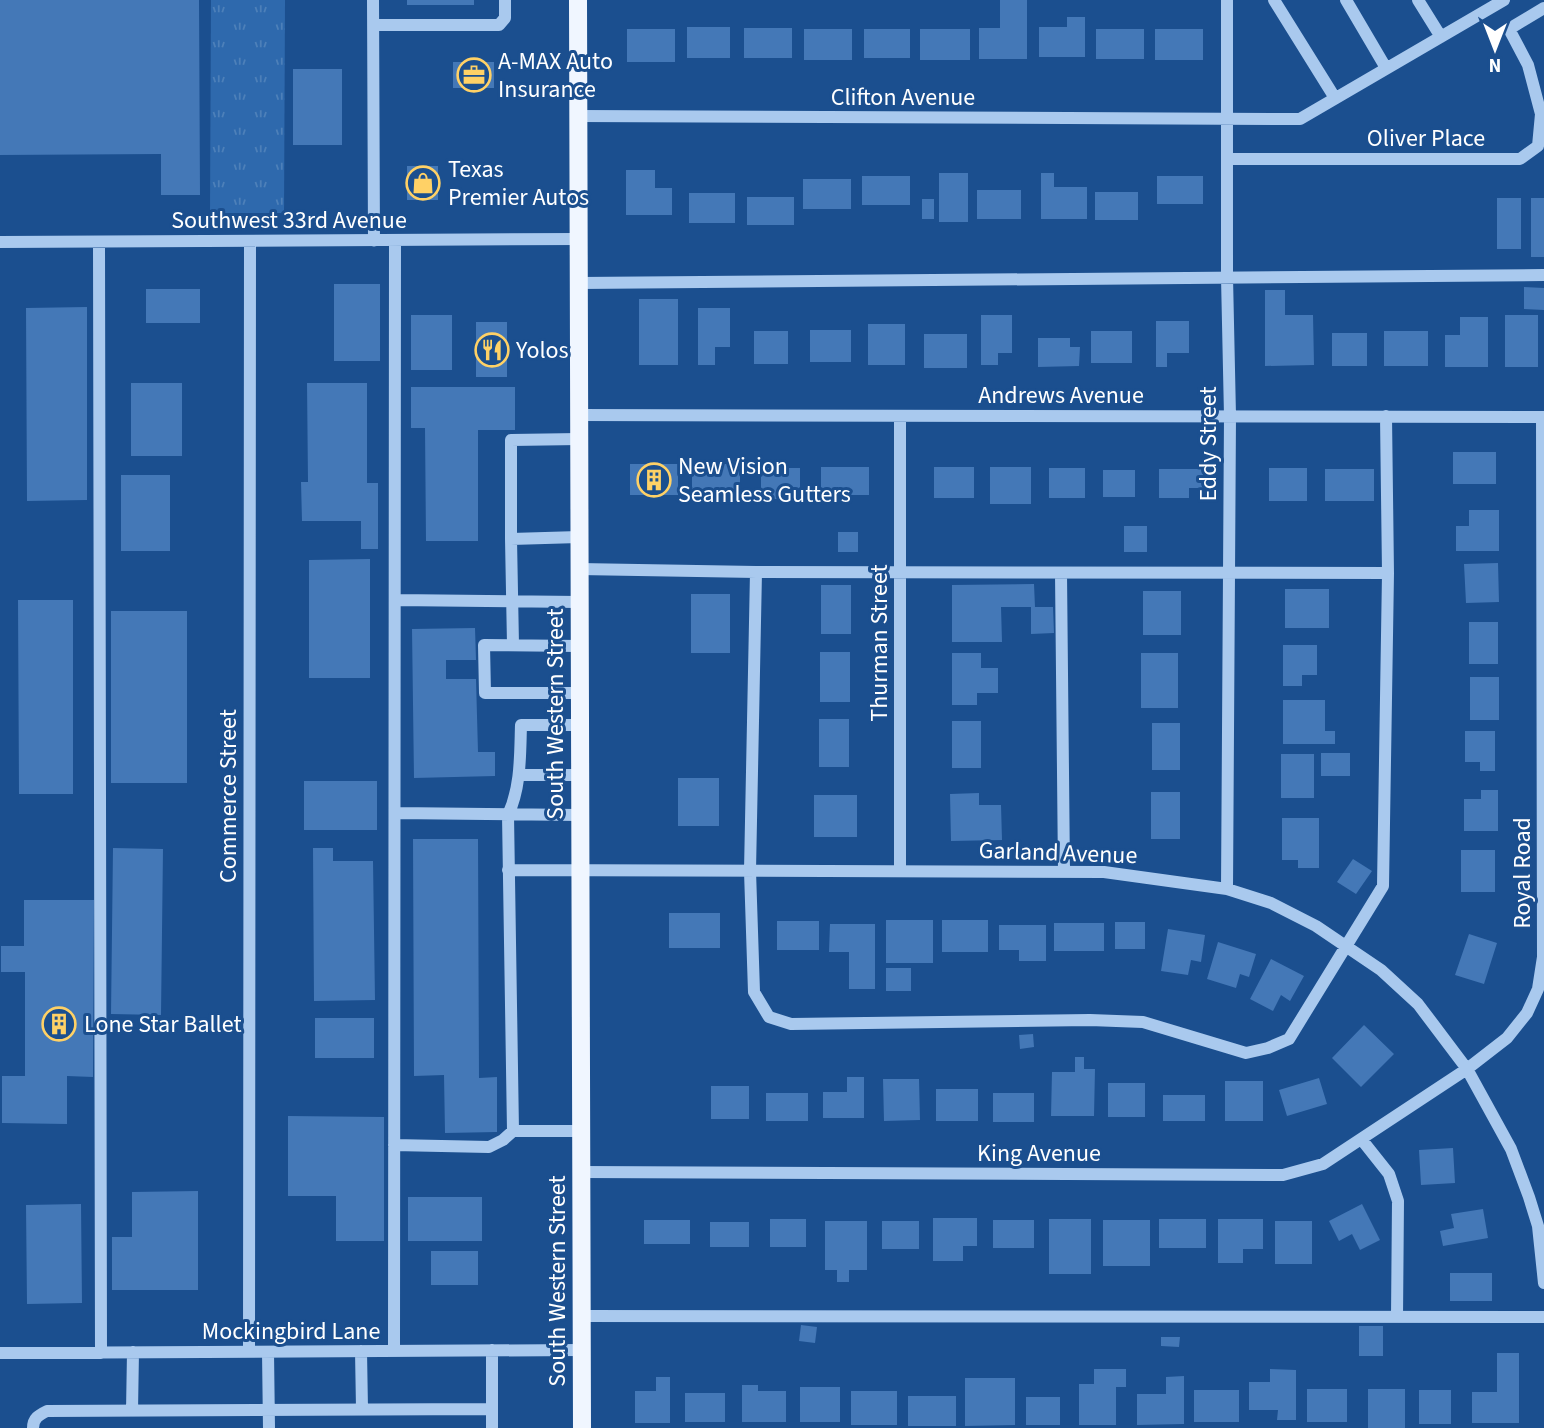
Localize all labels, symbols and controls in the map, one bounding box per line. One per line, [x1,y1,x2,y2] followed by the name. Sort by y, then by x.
[1460,14,1530,84] north arrow
[498,44,613,107] place label: A-MAX Auto Insurance
[1489,51,1501,78] text: N
[455,56,493,94] office icon: A-MAX Auto Insurance
[831,80,975,115] street label: Clifton Avenue
[1367,121,1485,156] street label: Oliver Place
[448,152,589,215] place label: Texas Premier Autos
[404,164,442,202] shop icon: Texas Premier Autos
[171,203,407,238] street label: Southwest 33rd Avenue
[473,331,511,369] restaurant icon: Yolos
[515,333,569,368] place label: Yolos
[978,378,1144,413] street label: Andrews Avenue
[1191,386,1226,502] street label: Eddy Street
[678,449,851,512] place label: New Vision Seamless Gutters
[635,461,673,499] building icon: New Vision Seamless Gutters
[862,564,897,722] street label: Thurman Street
[538,608,573,820] street label: South Western Street
[211,709,246,883] street label: Commerce Street
[1505,817,1540,929] street label: Royal Road
[978,833,1138,873] street label: Garland Avenue
[40,1005,78,1043] building icon: Lone Star Ballet
[84,1007,242,1042] place label: Lone Star Ballet
[977,1136,1101,1171] street label: King Avenue
[540,1175,575,1387] street label: South Western Street
[202,1314,380,1349] street label: Mockingbird Lane

